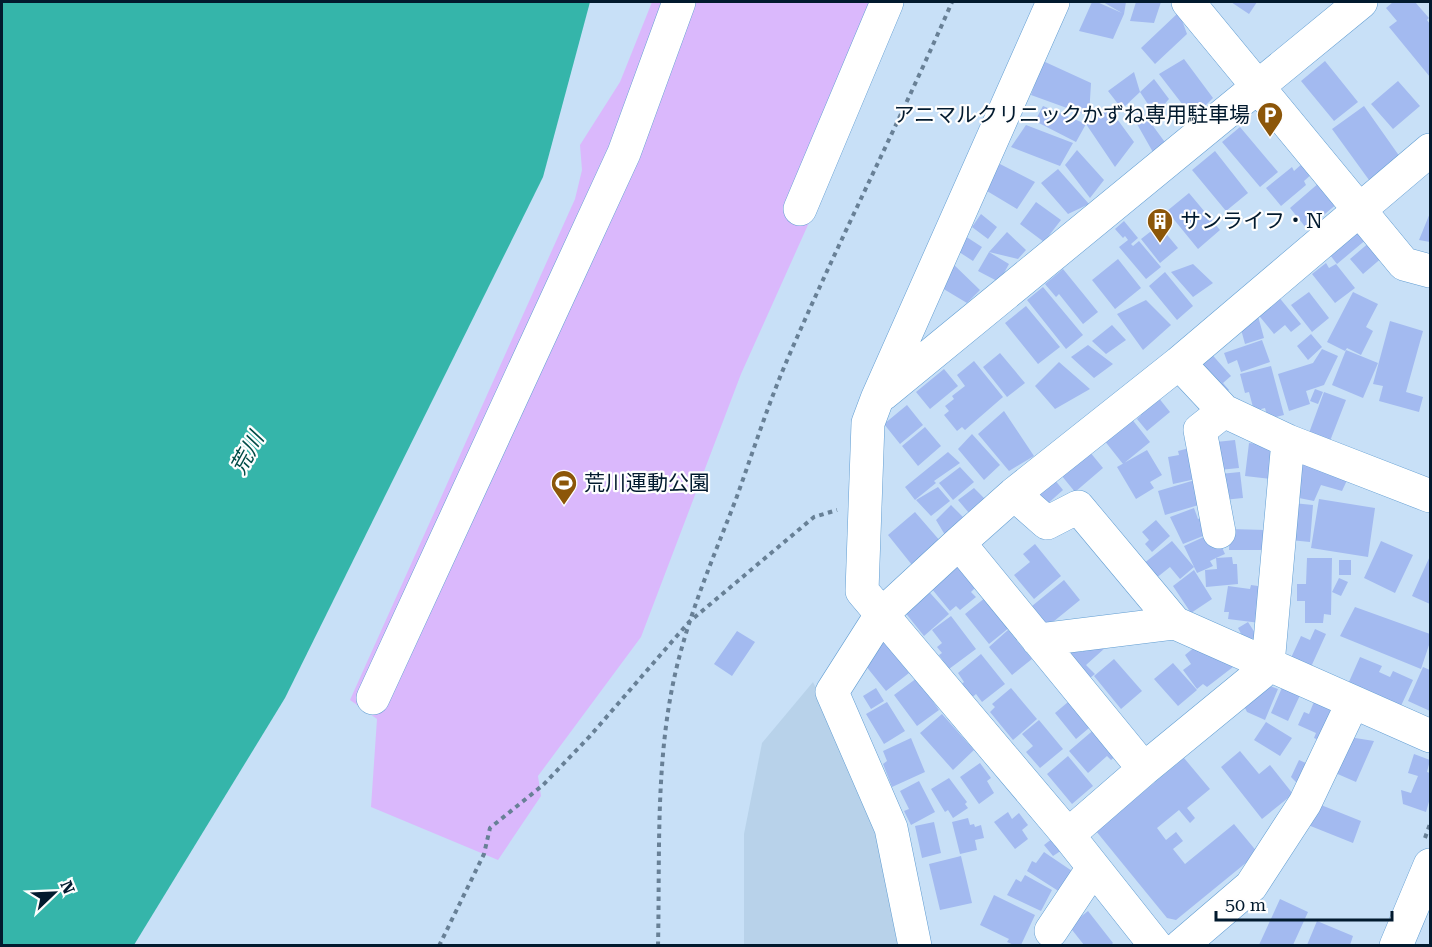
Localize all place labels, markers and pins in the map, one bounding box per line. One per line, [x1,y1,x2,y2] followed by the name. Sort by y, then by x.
[1255,100,1285,138] parking icon: アニマルクリニックかずね専用駐車場
[893,103,1250,127] place label: アニマルクリニックかずね専用駐車場
[1145,206,1175,244] building icon: サンライフ・N
[1180,209,1323,233] place label: サンライフ・N
[549,468,579,506] sports icon: 荒川運動公園
[584,471,710,495] place label: 荒川運動公園

